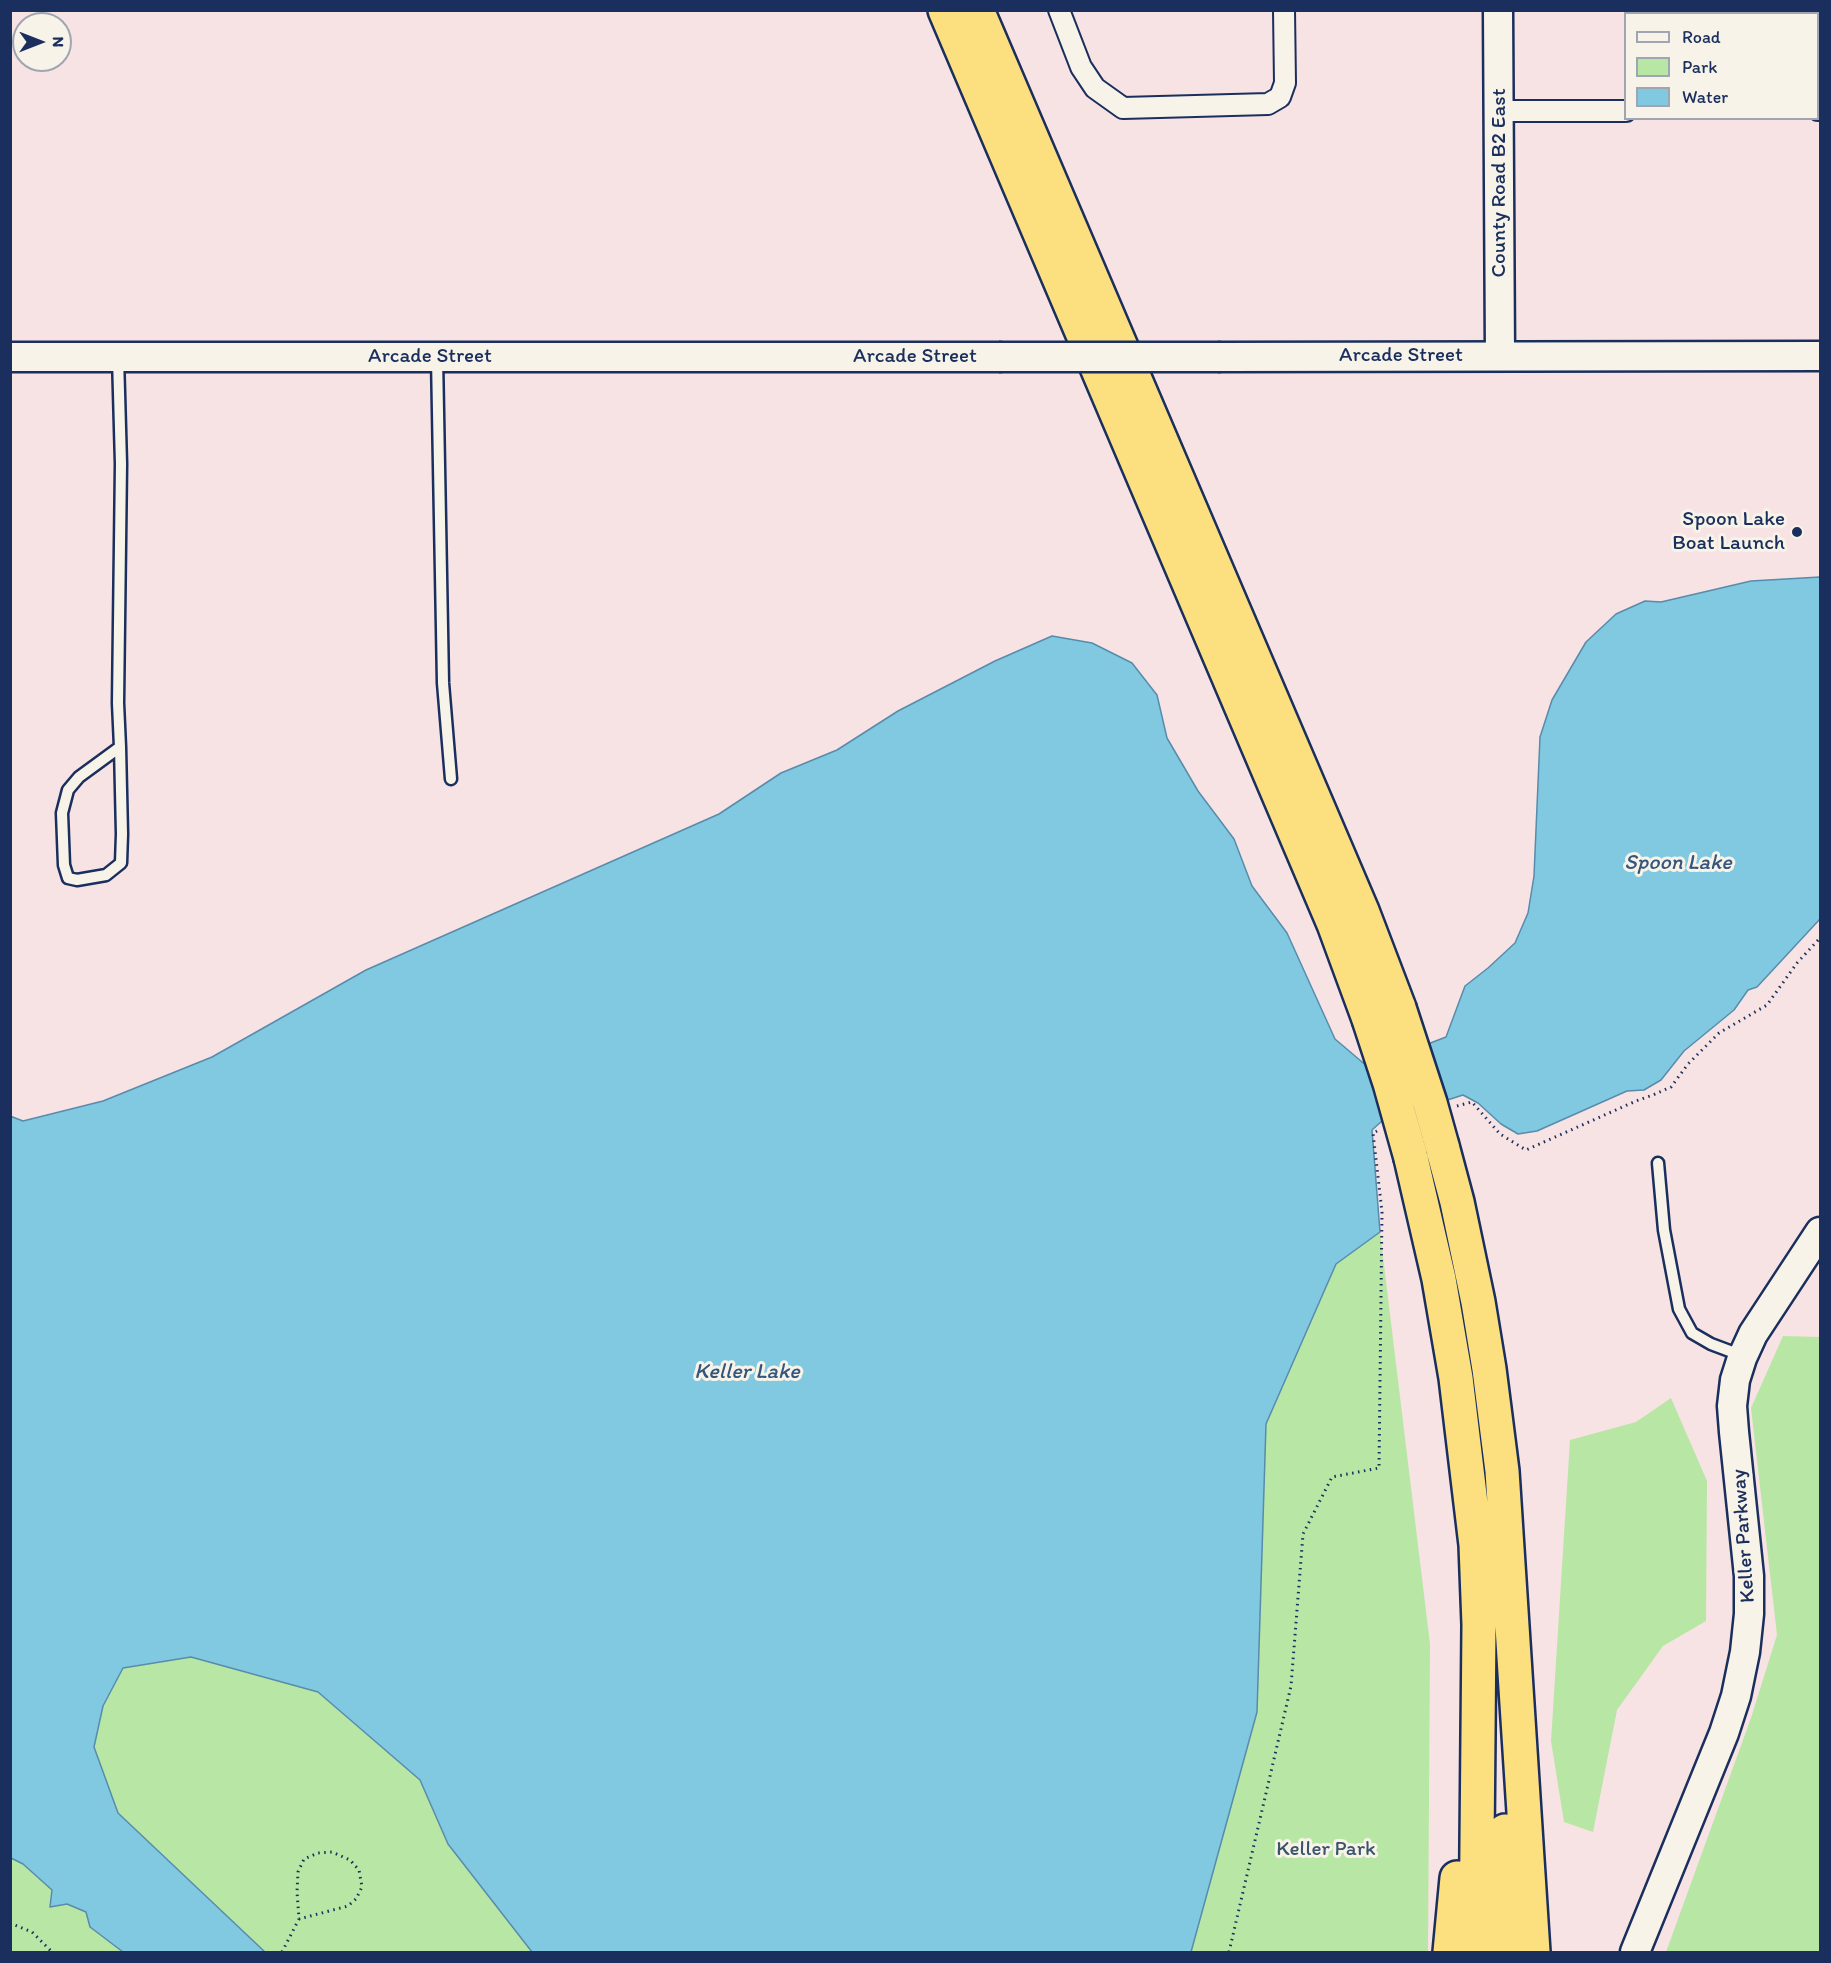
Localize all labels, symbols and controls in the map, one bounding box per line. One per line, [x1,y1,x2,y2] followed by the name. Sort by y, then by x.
[12,12,72,72] north arrow
[1624,12,1819,120] legend
[1682,26,1721,48] text: Road
[49,37,68,47] text: N
[1682,56,1717,78] text: Park
[1682,86,1728,108] text: Water
[1487,88,1513,278] street label: County Road B2 East
[1339,343,1463,369] street label: Arcade Street
[368,344,492,370] street label: Arcade Street
[853,344,977,370] street label: Arcade Street
[1672,507,1785,557] place label: Spoon Lake Boat Launch
[1790,525,1804,539] marker: Spoon Lake Boat Launch
[1624,850,1732,876] water label: Spoon Lake
[694,1359,800,1385] water label: Keller Lake
[1727,1468,1761,1604] street label: Keller Parkway
[1276,1837,1376,1863] park label: Keller Park

